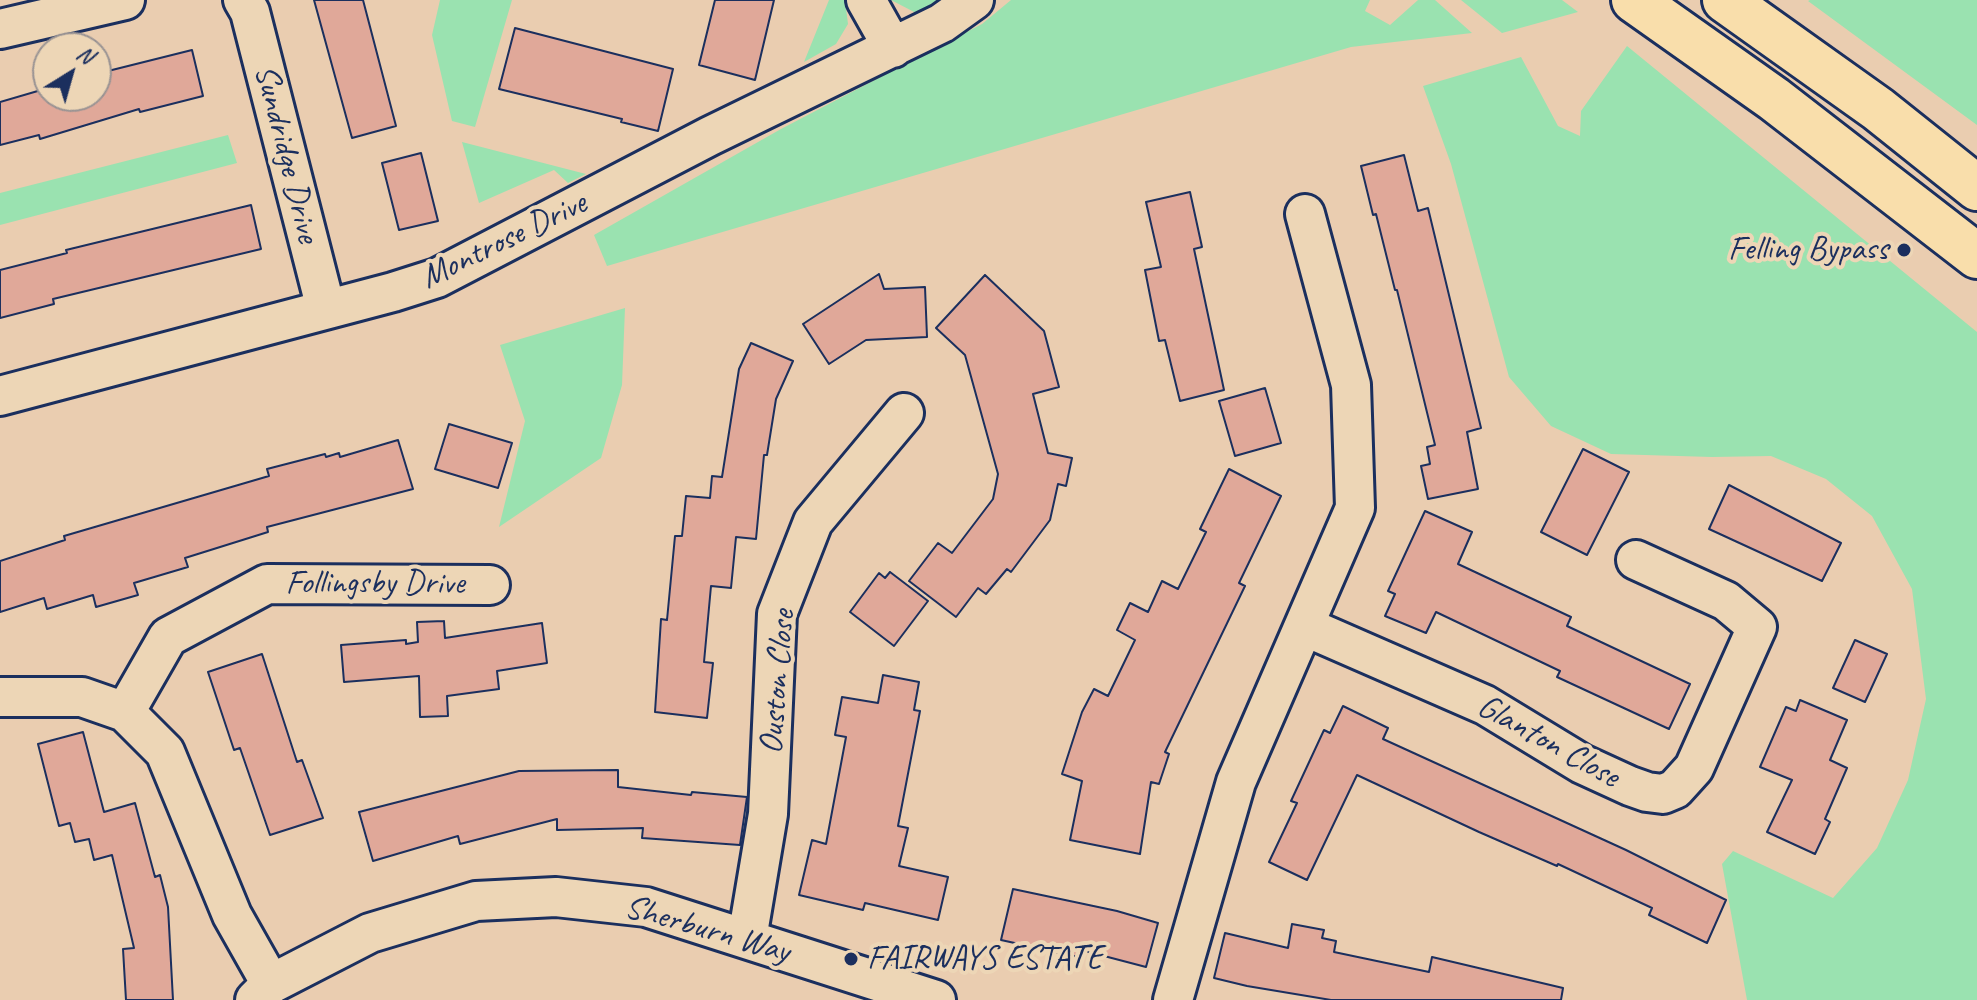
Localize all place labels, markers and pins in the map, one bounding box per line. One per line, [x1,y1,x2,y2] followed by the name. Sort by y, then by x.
[1728,230,1888,270] place label: Felling Bypass
[1895,241,1913,259] marker: Felling Bypass
[867,939,1103,979] place label: FAIRWAYS ESTATE
[842,950,860,968] marker: FAIRWAYS ESTATE

